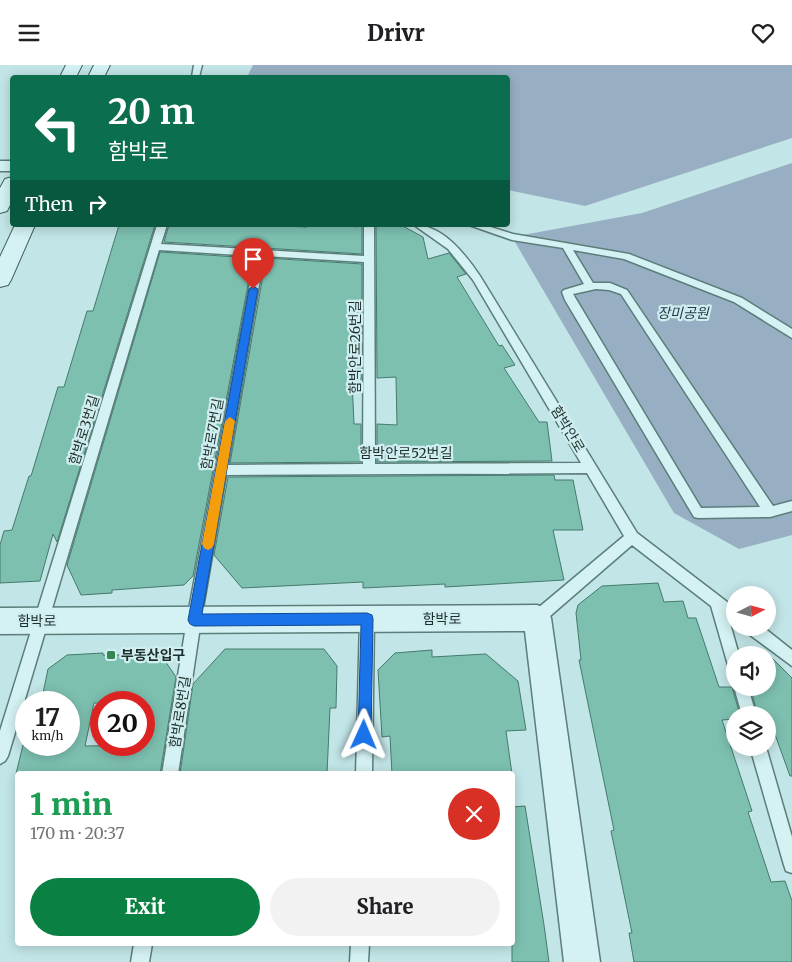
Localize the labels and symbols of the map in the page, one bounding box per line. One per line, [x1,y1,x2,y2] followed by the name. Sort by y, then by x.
[232,238,274,289] pin
[346,300,364,394] street label: 함박안로26번길
[657,304,710,322] park label: 장미공원
[65,393,103,467] street label: 함박로3번길
[197,397,227,471] street label: 함박로7번길
[547,402,589,456] street label: 함박안로
[359,444,453,462] street label: 함박안로52번길
[726,586,776,636] north arrow
[423,610,461,628] street label: 함박로
[18,612,56,630] street label: 함박로
[121,646,186,664] place label: 부동산입구
[105,649,117,661] marker: 부동산입구
[165,675,195,749] street label: 함박로8번길
[90,691,155,756] speed limit sign: 20
[337,708,389,760] position arrow

